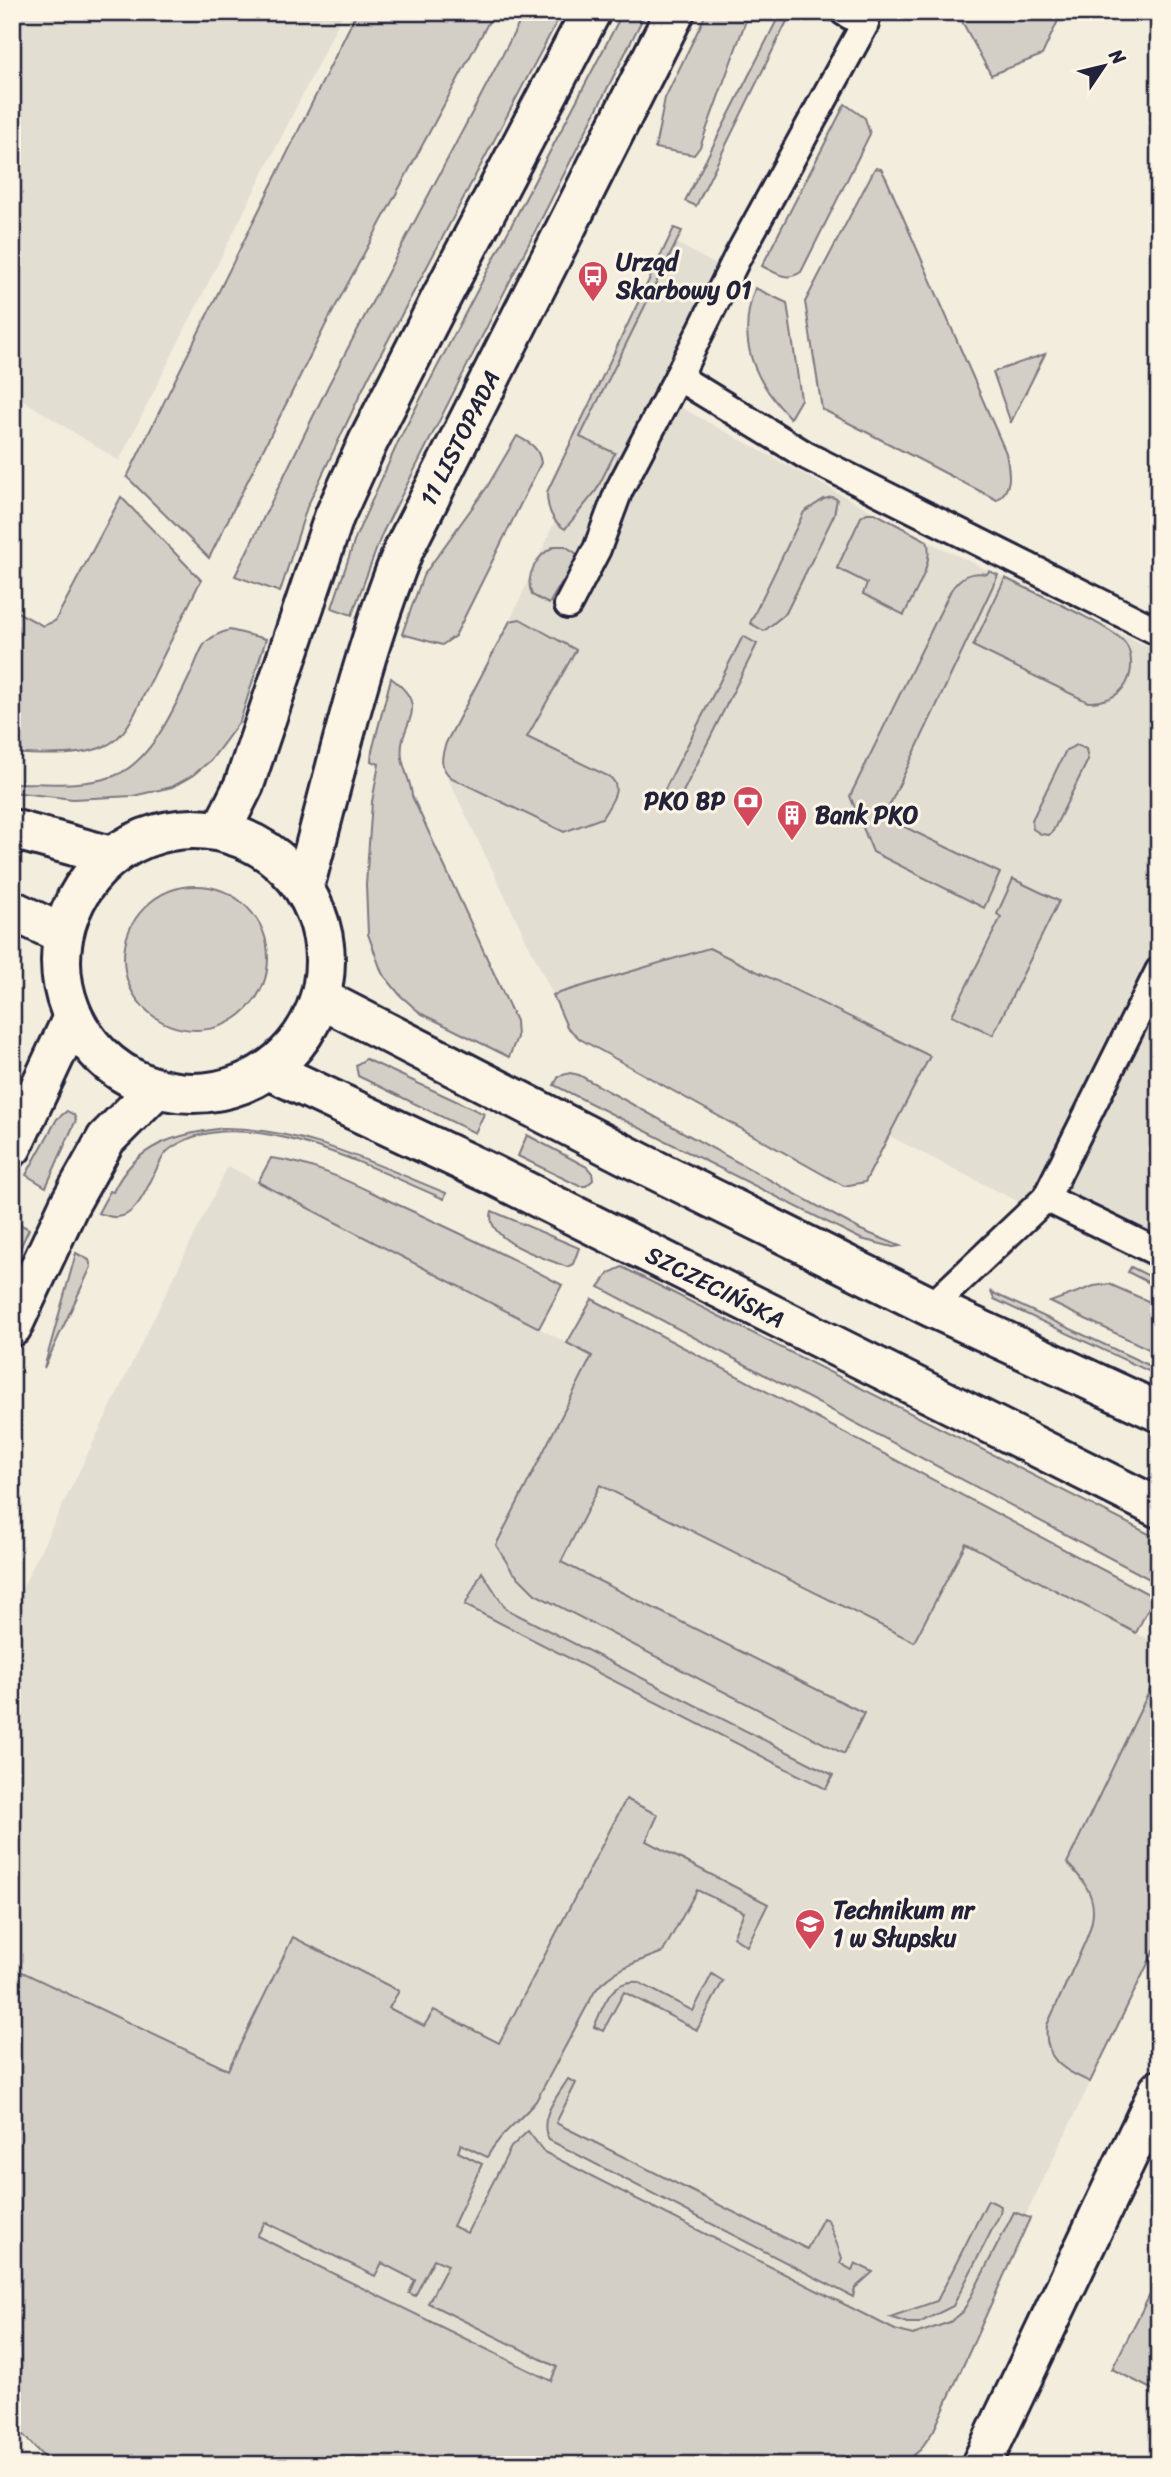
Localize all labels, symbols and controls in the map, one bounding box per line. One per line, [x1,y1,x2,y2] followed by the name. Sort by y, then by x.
[1070,32,1140,102] north arrow
[1100,41,1135,72] text: N
[615,241,751,311] place label: Urząd Skarbowy 01
[576,259,610,303] bus stop icon: Urząd Skarbowy 01
[408,363,512,513] street label: 11 LISTOPADA
[644,780,725,822] place label: PKO BP
[731,784,765,828] bank icon: PKO BP
[815,794,919,836] place label: Bank PKO
[775,798,809,842] building icon: Bank PKO
[638,1234,792,1340] street label: SZCZECIŃSKA
[833,1889,976,1959] place label: Technikum nr 1 w Słupsku
[793,1907,827,1951] school or university icon: Technikum nr 1 w Słupsku

